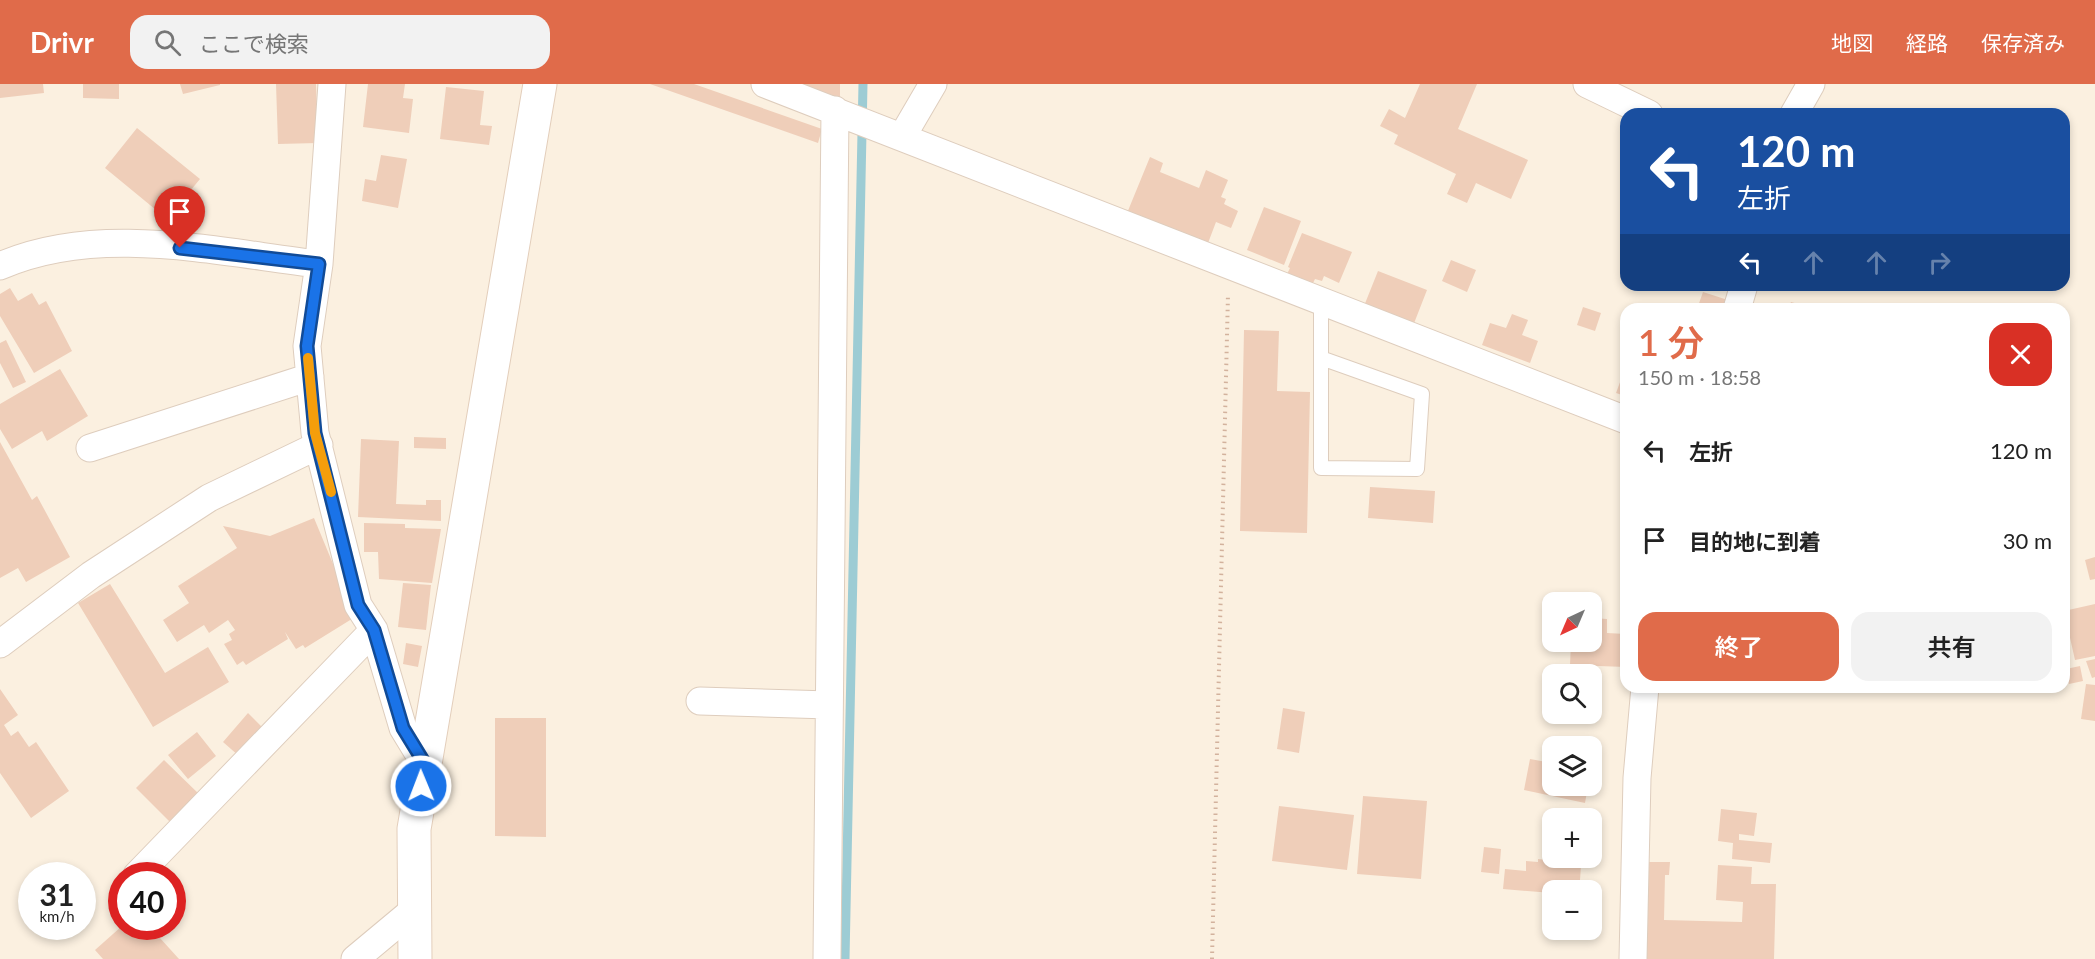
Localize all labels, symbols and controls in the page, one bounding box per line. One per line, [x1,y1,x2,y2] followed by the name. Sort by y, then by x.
[130,15,550,69] search box
[30,25,94,59] text: Drivr
[151,26,184,59] icon: search
[199,30,309,57] text: ここで検索
[1831,30,1873,55] text: 地図
[1906,30,1948,55] text: 経路
[1981,30,2065,55] text: 保存済み
[1737,126,1855,176] text: 120 m
[1638,132,1716,210] icon: left
[1737,181,1791,214] text: 左折
[154,186,205,248] pin
[163,195,196,228] icon: arrive
[1734,246,1767,279] icon: left
[1797,246,1830,279] icon: ahead
[1860,246,1893,279] icon: ahead
[1923,246,1956,279] icon: right
[1638,320,1704,364] text: 1 分
[1989,323,2052,386] button: close
[1638,365,1761,389] text: 150 m · 18:58
[1638,434,1671,467] icon: left
[1990,437,2052,464] text: 120 m
[1689,438,1733,465] text: 左折
[1638,524,1671,557] icon: arrive
[2003,527,2052,554] text: 30 m
[1689,528,1821,555] text: 目的地に到着
[1542,592,1602,652] north arrow
[1542,592,1602,940] map controls
[1638,612,1839,681] button: 終了
[1851,612,2052,681] button: 共有
[1542,664,1602,724] button: search
[1542,736,1602,796] button: layers
[389,754,453,818] position arrow
[1542,808,1602,868] button: +
[108,862,186,940] speed limit sign: 40
[40,876,74,912] text: 31
[1542,880,1602,940] button: −
[39,907,75,925] text: km/h

